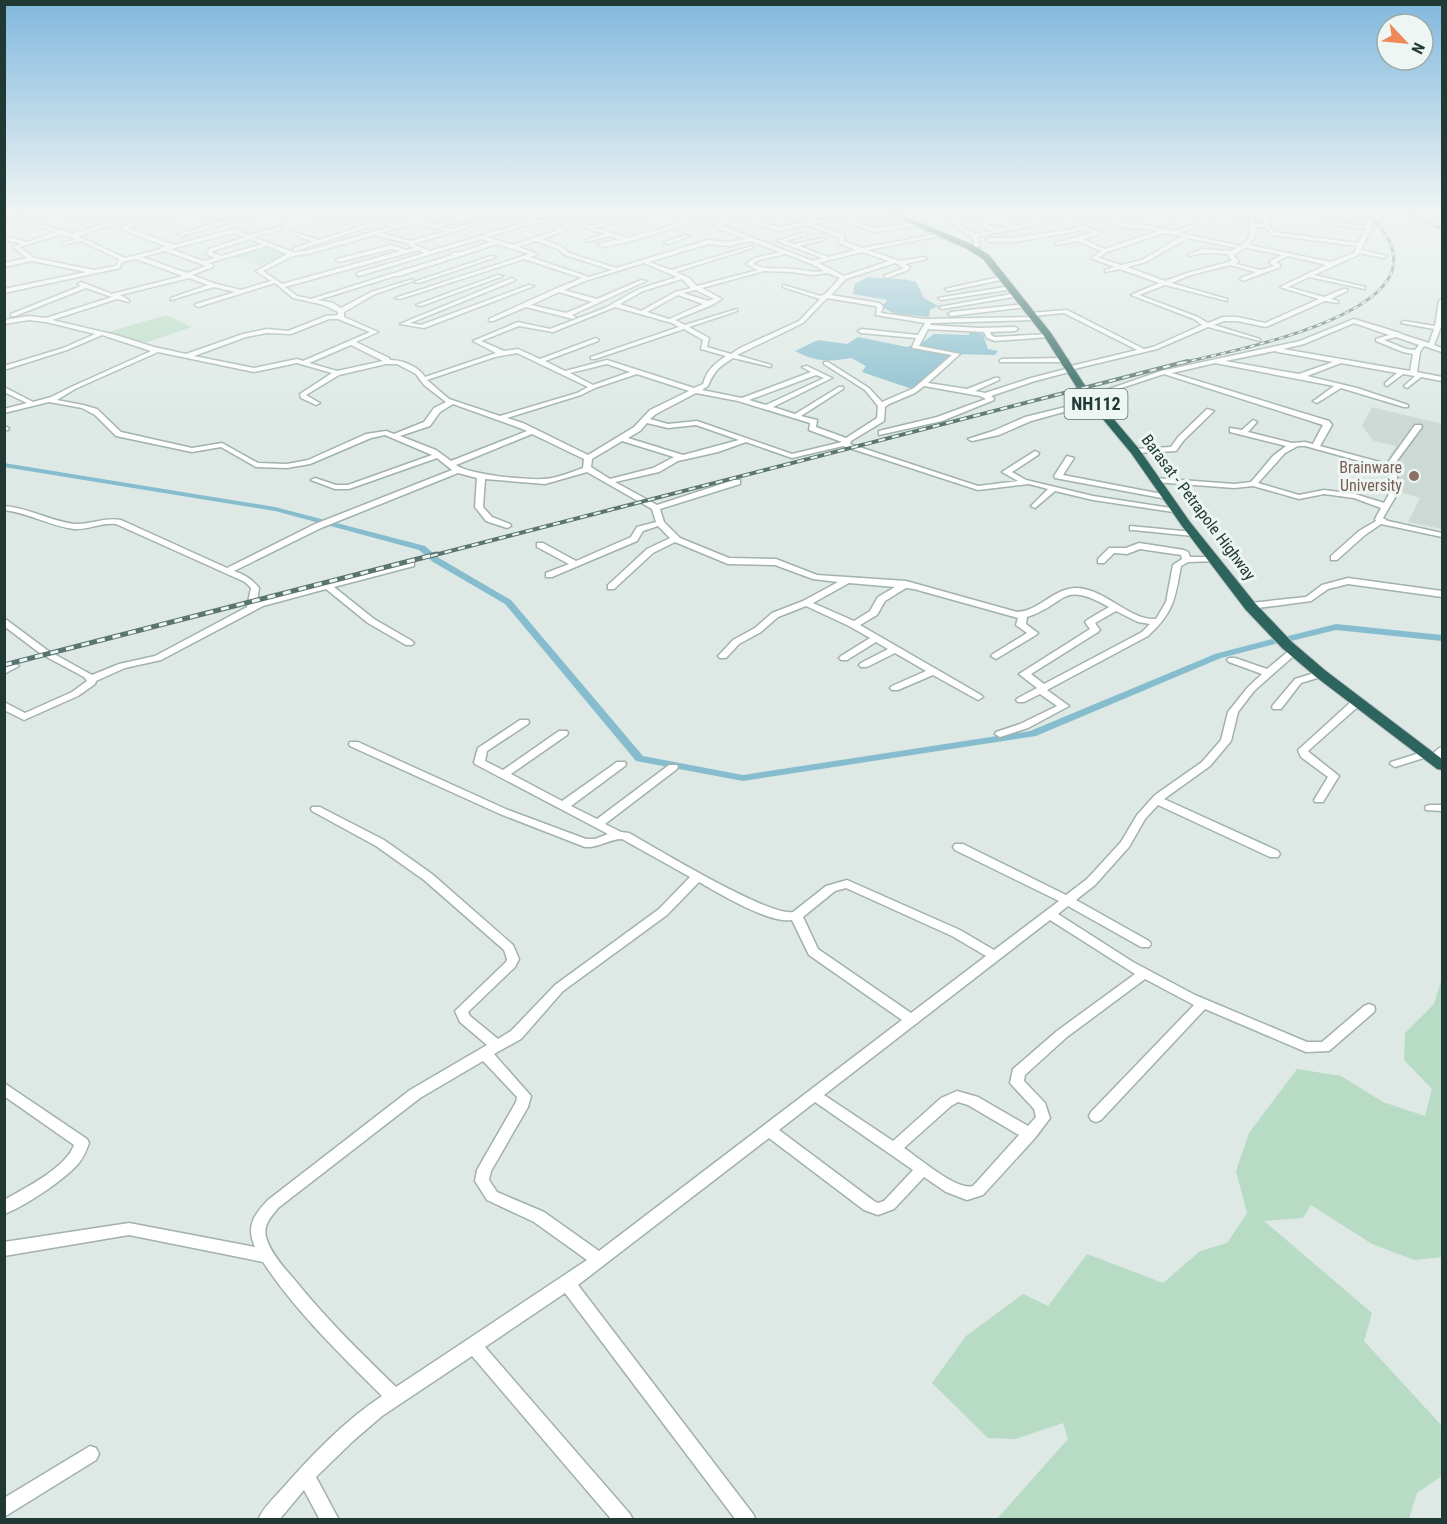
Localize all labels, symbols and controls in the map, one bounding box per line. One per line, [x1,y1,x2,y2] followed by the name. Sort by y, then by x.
[1375,12,1435,72] north arrow
[1407,40,1429,57] text: N
[1064,389,1128,419] road number: NH112
[1138,431,1260,584] street label: Barasat - Petrapole Highway
[1339,458,1402,495] place label: Brainware University
[1407,469,1421,483] marker: Brainware University

